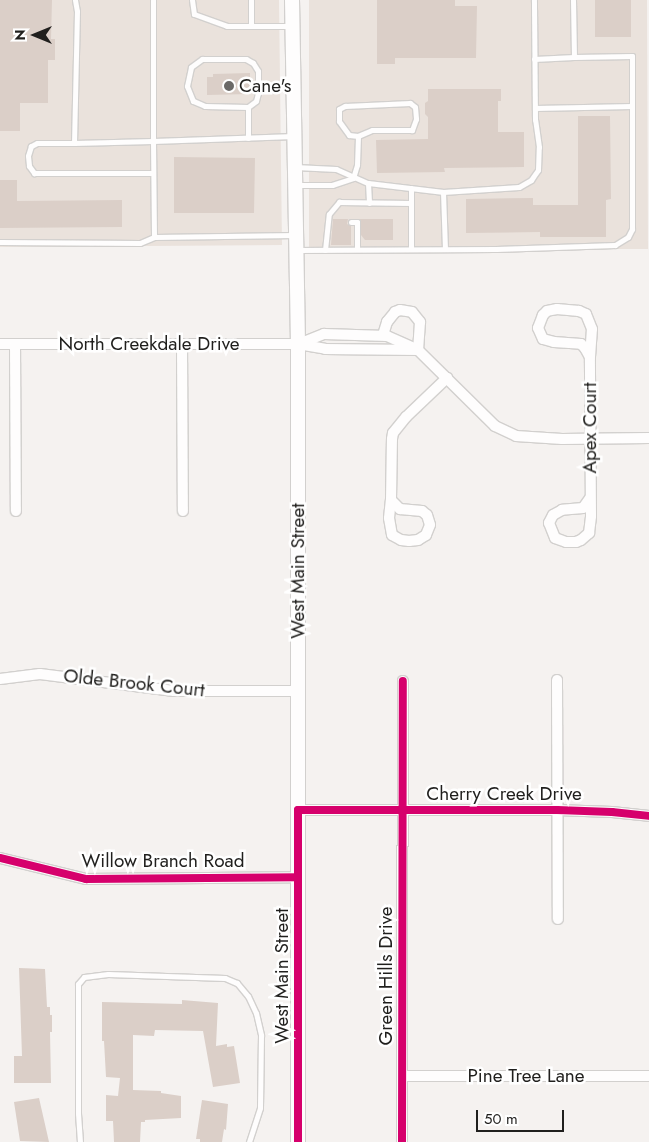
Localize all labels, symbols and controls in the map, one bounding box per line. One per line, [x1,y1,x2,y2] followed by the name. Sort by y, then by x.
[10,10,60,60] north arrow
[10,29,30,41] text: N
[239,75,292,97] place label: Cane's
[223,80,235,92] marker: Cane's
[58,333,240,355] street label: North Creekdale Drive
[579,383,601,473] street label: Apex Court
[287,503,309,639] street label: West Main Street
[62,664,206,702] street label: Olde Brook Court
[426,783,582,805] street label: Cherry Creek Drive
[81,850,245,872] street label: Willow Branch Road
[375,906,397,1046] street label: Green Hills Drive
[271,908,293,1044] street label: West Main Street
[467,1065,585,1087] street label: Pine Tree Lane
[479,1100,566,1132] scale bar
[484,1108,518,1130] text: 50 m

